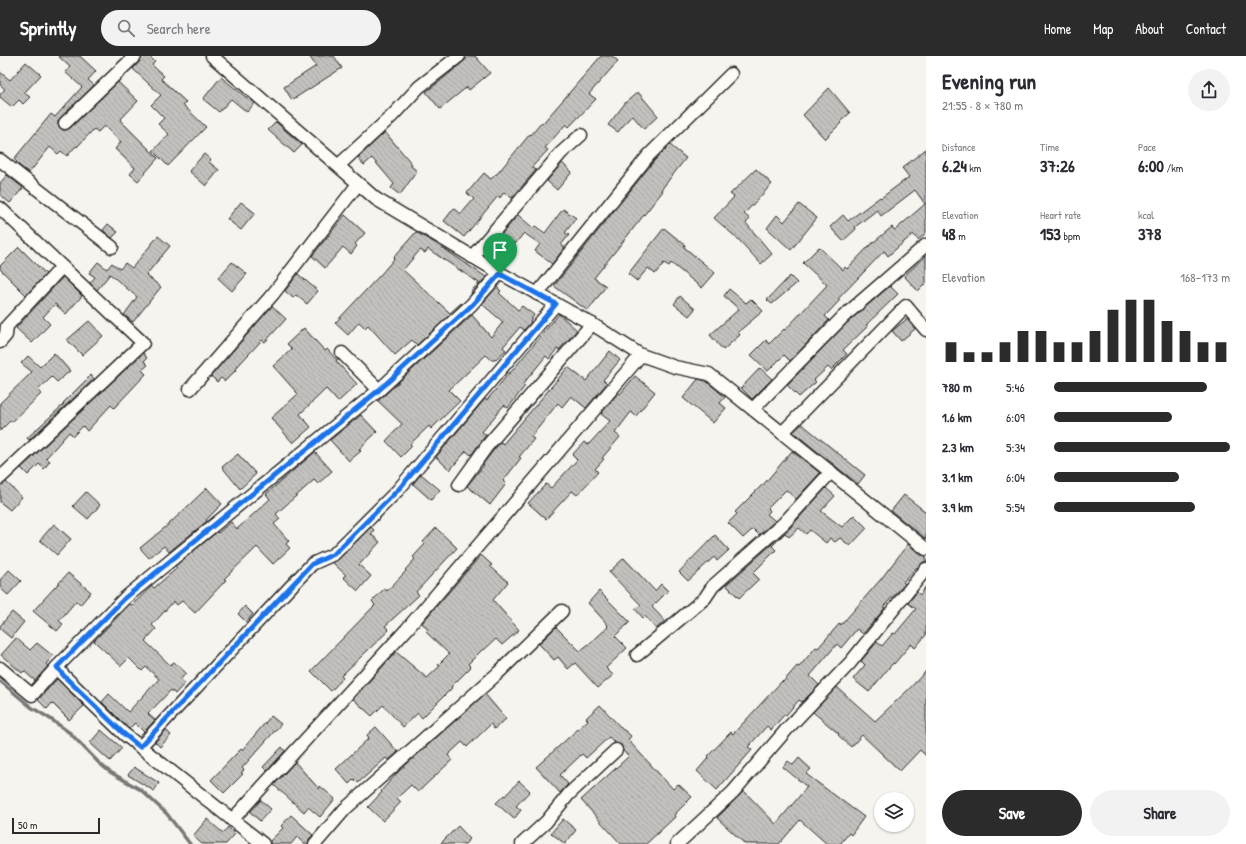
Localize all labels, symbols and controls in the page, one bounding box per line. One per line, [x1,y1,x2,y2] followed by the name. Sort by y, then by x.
[101,10,381,46] search box
[20,15,77,41] text: Sprintly
[115,17,137,39] icon: search
[147,18,211,39] text: Search here
[1044,19,1071,38] text: Home
[1093,19,1113,38] text: Map
[1135,19,1164,38] text: About
[1186,19,1226,38] text: Contact
[942,66,1036,96] text: Evening run
[1188,69,1230,111] button: share
[942,96,1023,114] text: 21:55 · 8 × 780 m
[942,140,976,154] text: Distance
[1040,140,1059,154] text: Time
[1138,140,1156,154] text: Pace
[942,154,967,177] text: 6.24
[1040,154,1075,177] text: 37:26
[1138,154,1164,177] text: 6:00
[967,161,981,175] text: km
[1164,161,1183,175] text: /km
[942,208,979,222] text: Elevation
[1040,208,1081,222] text: Heart rate
[1138,208,1154,222] text: kcal
[942,222,956,245] text: 48
[1040,222,1061,245] text: 153
[1138,222,1161,245] text: 378
[956,229,966,243] text: m
[1061,229,1080,243] text: bpm
[483,233,517,274] pin
[489,239,511,261] icon: arrive
[942,268,985,286] text: Elevation
[1180,268,1230,286] text: 168–173 m
[942,378,972,396] text: 780 m
[1006,378,1025,396] text: 5:46
[942,408,972,426] text: 1.6 km
[1006,408,1025,426] text: 6:09
[942,438,974,456] text: 2.3 km
[1006,438,1025,456] text: 5:34
[942,468,973,486] text: 3.1 km
[1006,468,1025,486] text: 6:04
[942,498,973,516] text: 3.9 km
[1006,498,1025,516] text: 5:54
[942,790,1082,836] button: Save
[1090,790,1230,836] button: Share
[874,792,914,832] map controls
[874,792,914,832] button: layers
[12,816,100,835] scale bar
[18,818,38,832] text: 50 m

